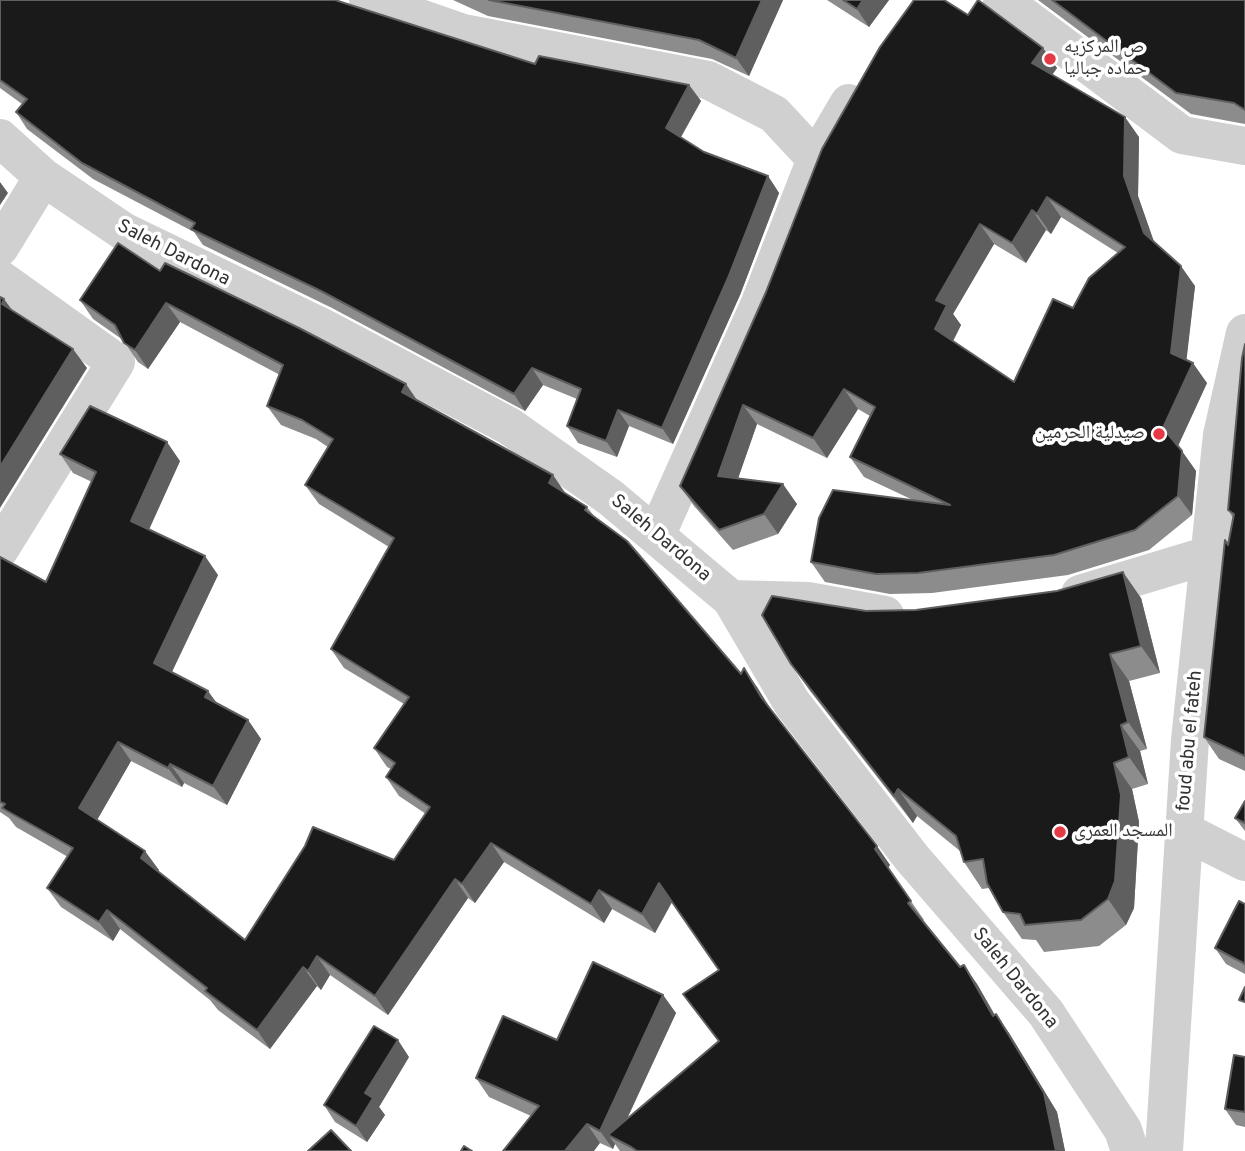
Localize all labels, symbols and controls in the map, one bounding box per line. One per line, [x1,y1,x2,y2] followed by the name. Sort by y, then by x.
[1064,37,1147,81] place label: ص المركزيه حماده جباليا
[1042,51,1058,67] marker: ص المركزيه حماده جباليا
[113,216,233,292] street label: Saleh Dardona
[1035,423,1145,445] place label: صيدلية الحرمين
[1151,426,1167,442] marker: صيدلية الحرمين
[605,491,715,587] street label: Saleh Dardona
[1173,669,1209,813] street label: foud abu el fateh
[1074,821,1173,843] place label: المسجد العمرى
[1052,824,1068,840] marker: المسجد العمرى
[966,924,1062,1034] street label: Saleh Dardona

